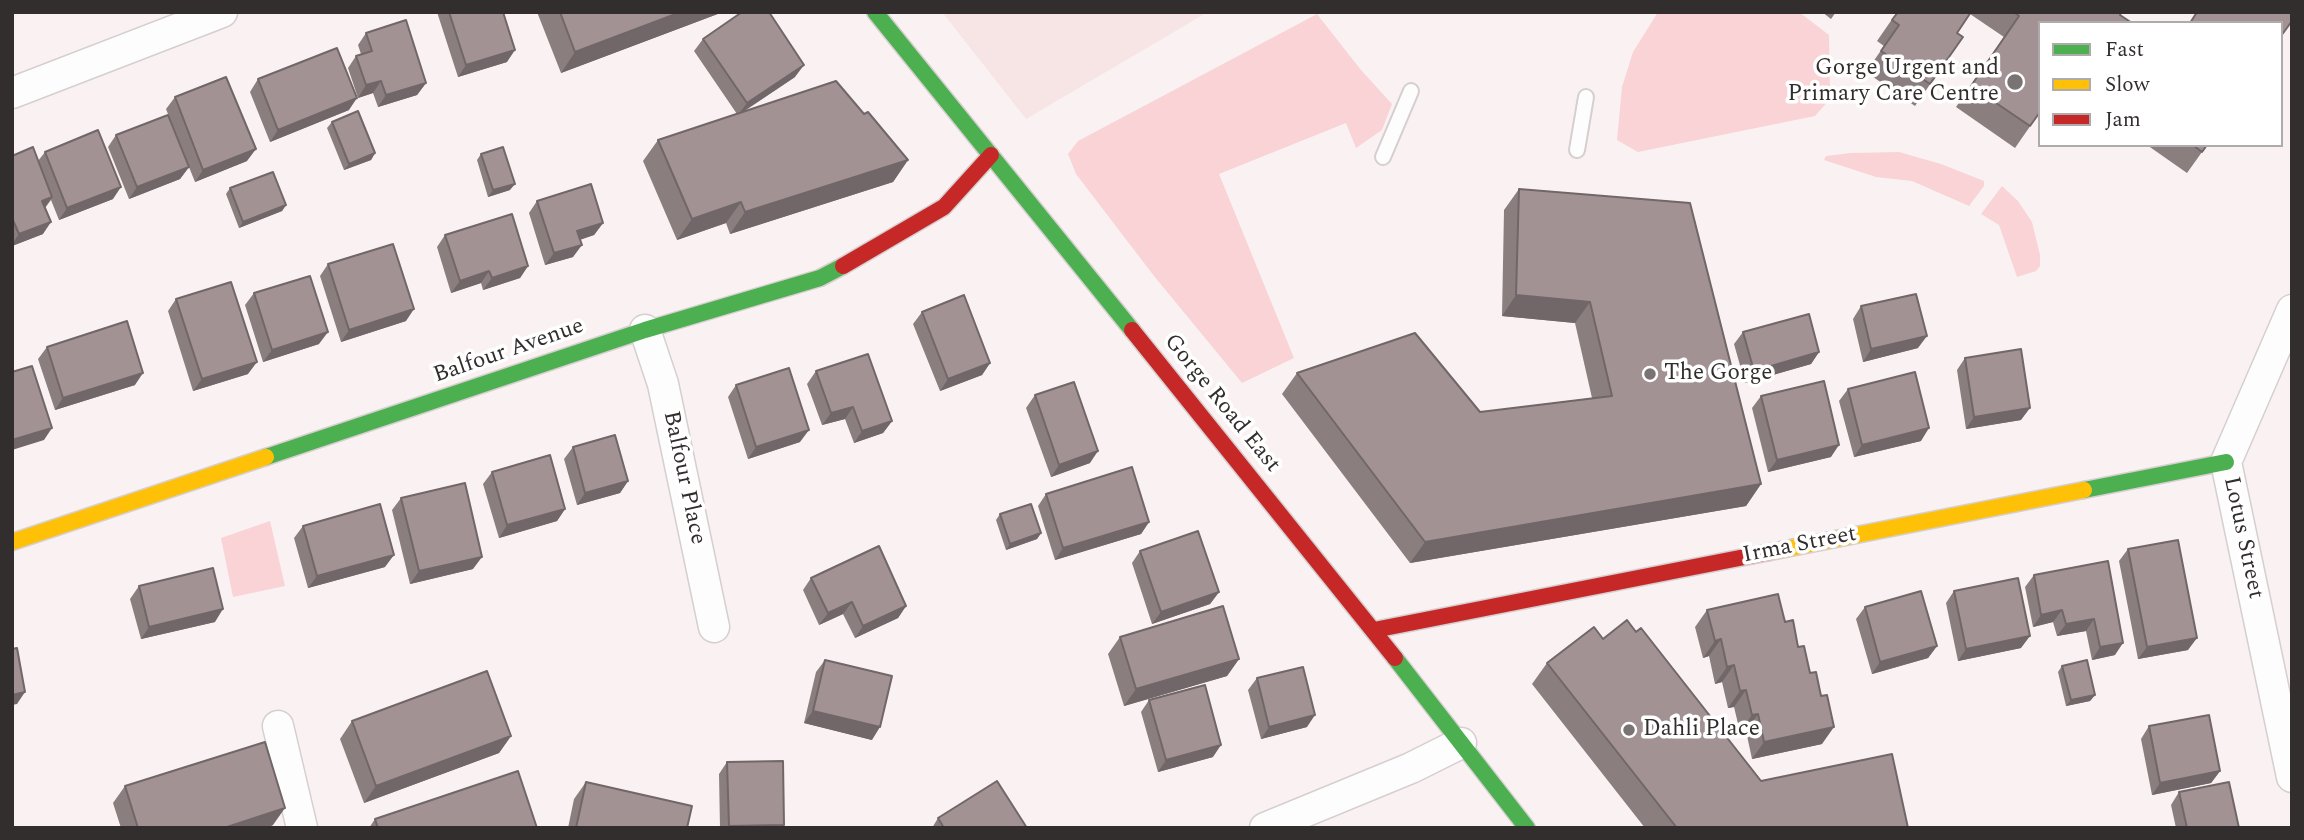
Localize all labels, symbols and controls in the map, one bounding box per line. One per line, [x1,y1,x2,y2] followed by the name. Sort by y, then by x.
[2038,21,2283,147] legend
[2105,34,2144,66] text: Fast
[1788,55,1999,109] place label: Gorge Urgent and Primary Care Centre
[2105,69,2149,101] text: Slow
[2005,72,2025,92] marker: Gorge Urgent and Primary Care Centre
[2105,104,2141,136] text: Jam
[430,313,588,391] street label: Balfour Avenue
[1157,329,1285,479] street label: Gorge Road East
[1664,360,1772,388] place label: The Gorge
[1642,366,1658,382] marker: The Gorge
[655,409,711,547] street label: Balfour Place
[2216,474,2268,602] street label: Lotus Street
[1741,521,1859,571] street label: Irma Street
[1643,716,1760,744] place label: Dahli Place
[1621,722,1637,738] marker: Dahli Place

